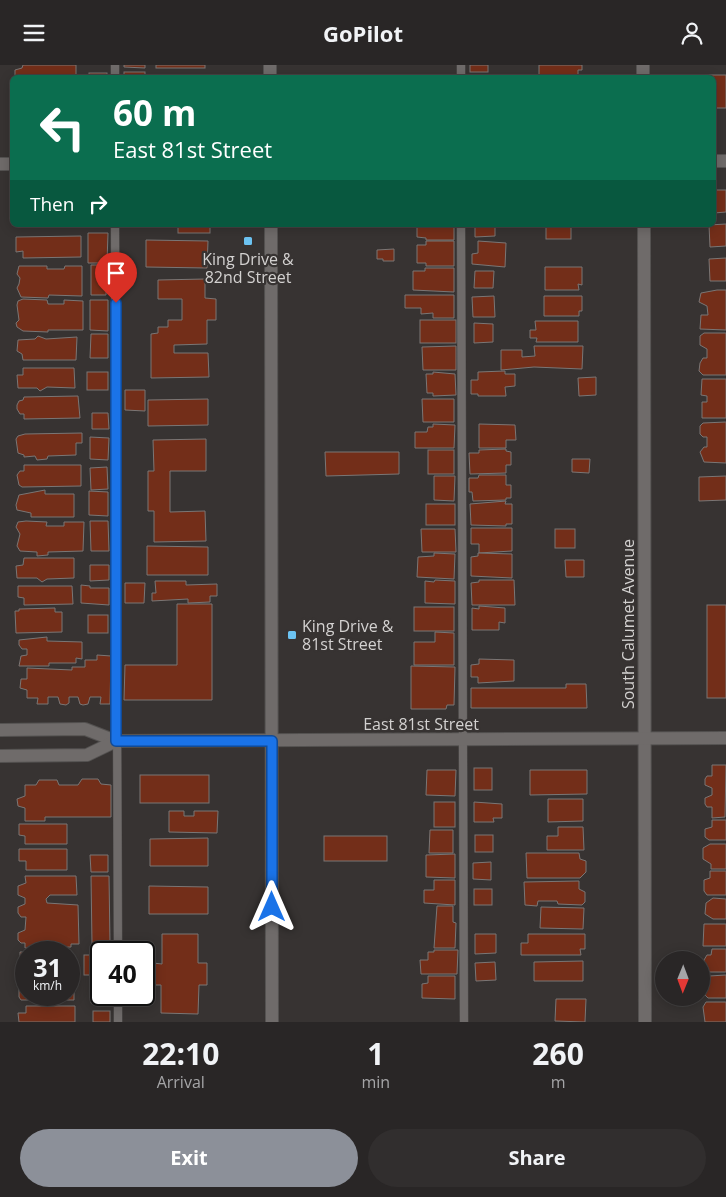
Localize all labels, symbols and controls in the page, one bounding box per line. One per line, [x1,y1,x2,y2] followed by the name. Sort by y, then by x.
[323,18,403,48] text: GoPilot
[20,19,48,47] icon: menu
[678,19,706,47] icon: person
[113,89,196,136] text: 60 m
[30,95,95,160] icon: left
[113,134,272,164] text: East 81st Street
[84,190,112,218] icon: right
[30,191,74,217] text: Then
[242,235,254,247] marker: King Drive & 82nd Street
[202,248,294,288] place label: King Drive & 82nd Street
[95,252,137,303] pin
[102,259,130,287] icon: arrive
[617,539,639,709] street label: South Calumet Avenue
[302,615,394,655] place label: King Drive & 81st Street
[286,629,298,641] marker: King Drive & 81st Street
[363,713,479,735] street label: East 81st Street
[245,880,297,932] position arrow
[90,941,155,1006] speed limit sign: 40
[33,950,62,984] text: 31
[655,951,710,1006] north arrow
[655,951,710,1006] map controls
[33,977,62,994] text: km/h
[142,1033,219,1074] text: 22:10
[367,1033,384,1074] text: 1
[532,1033,584,1074] text: 260
[157,1071,205,1093] text: Arrival
[362,1071,390,1093] text: min
[551,1071,566,1093] text: m
[20,1129,358,1187] button: Exit
[368,1129,706,1187] button: Share

